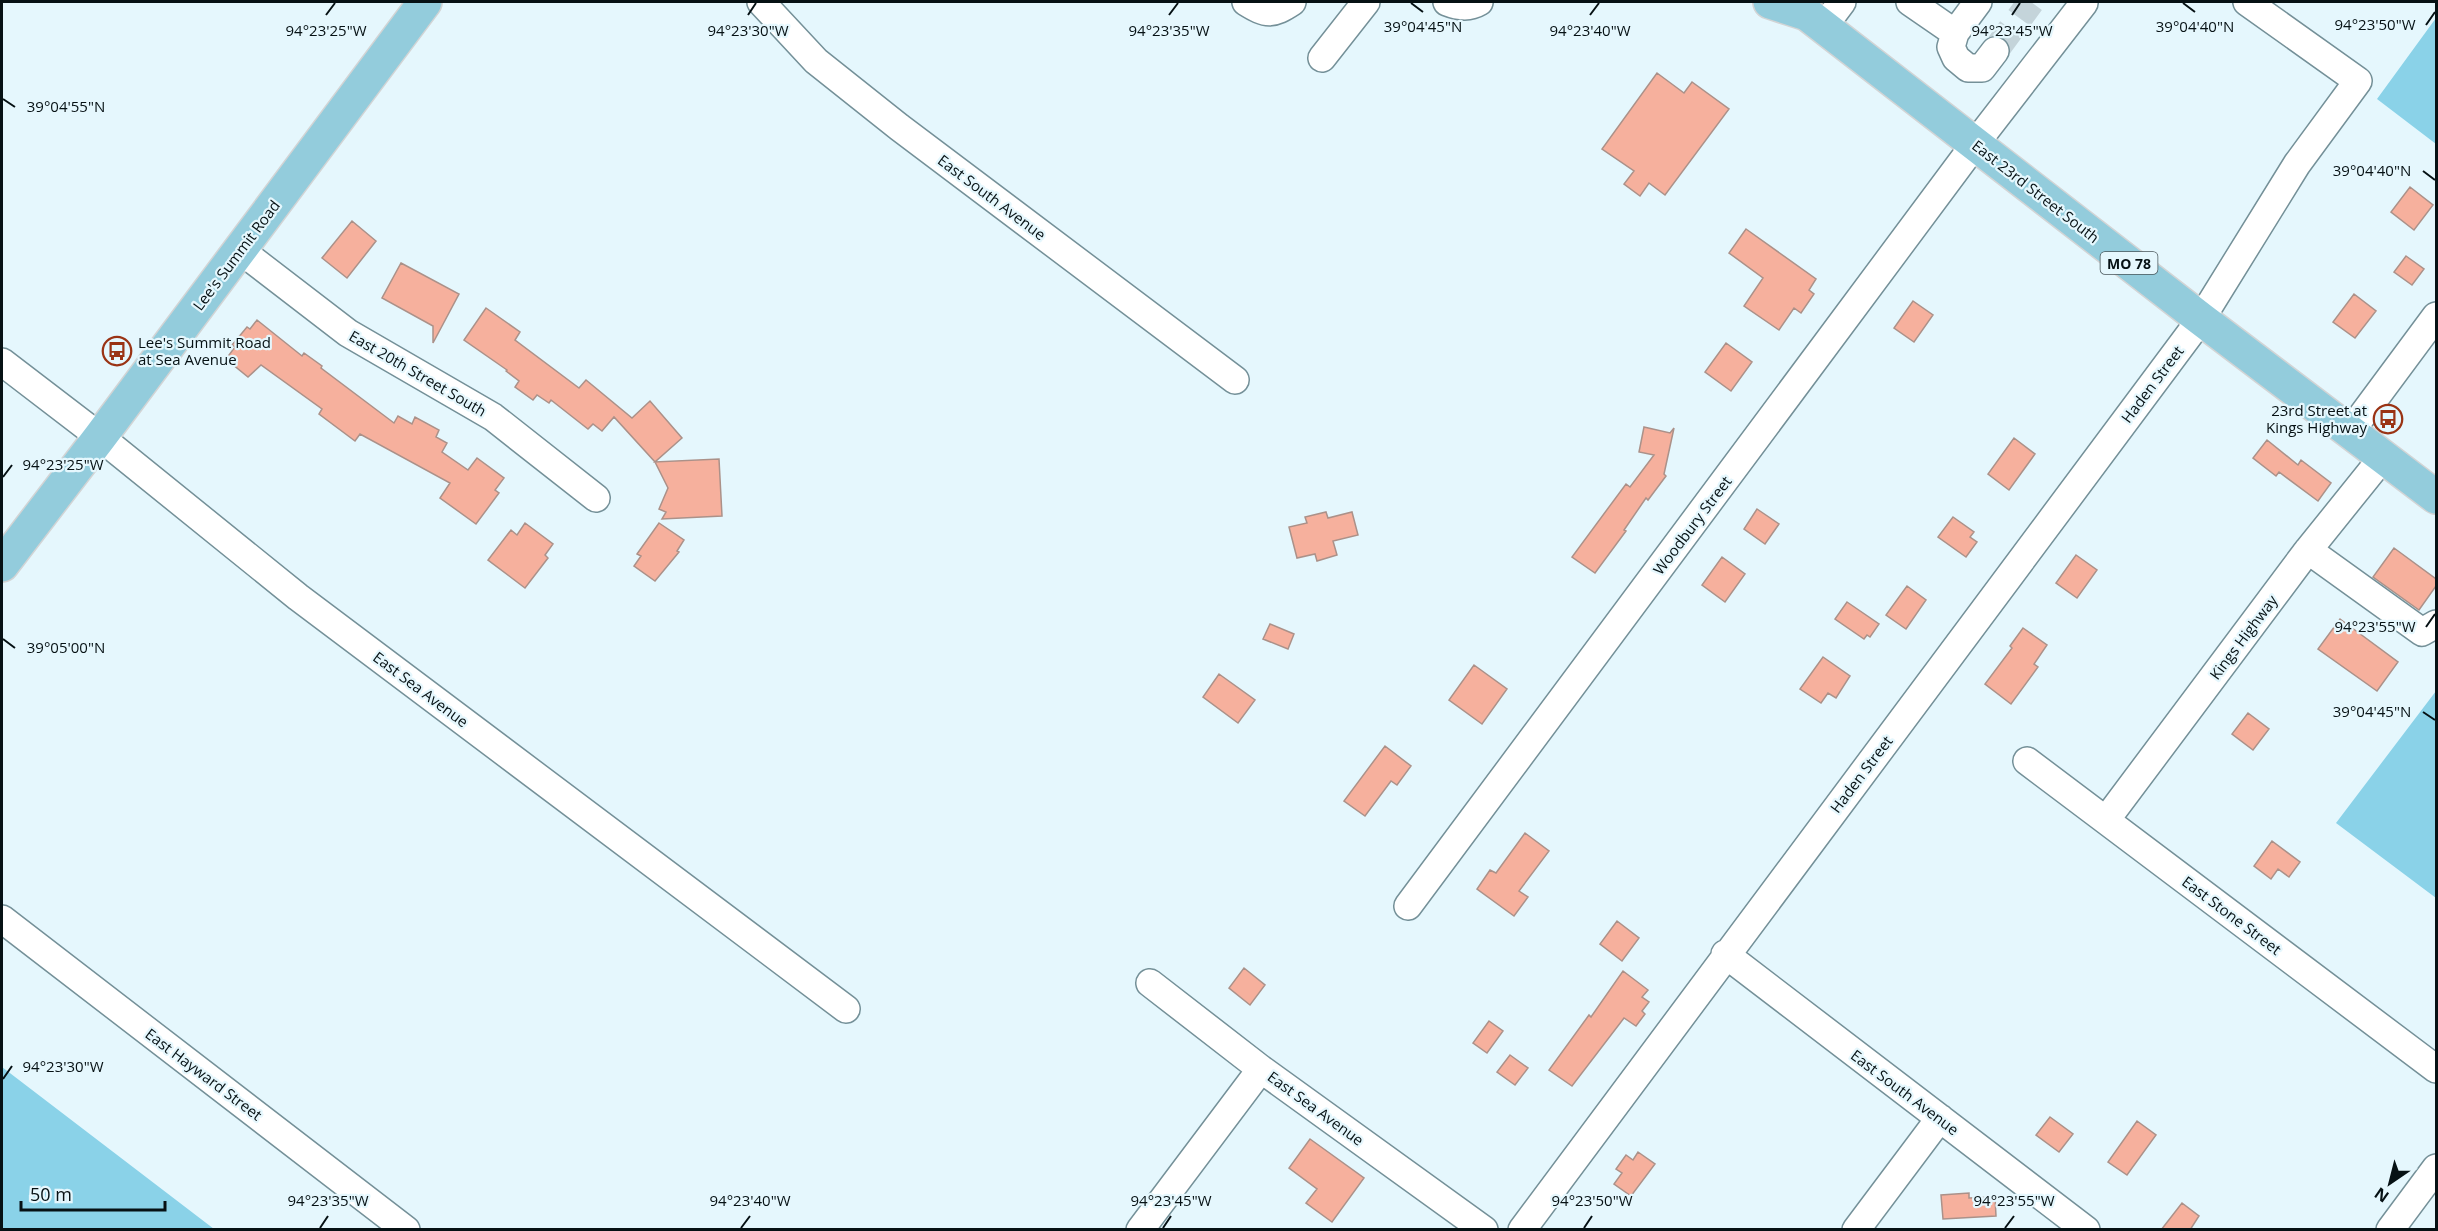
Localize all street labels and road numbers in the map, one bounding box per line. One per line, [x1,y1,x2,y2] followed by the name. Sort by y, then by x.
[1968,135,2104,247] street label: East 23rd Street South
[934,150,1050,244] street label: East South Avenue
[188,196,284,314] street label: Lee's Summit Road
[2100,252,2158,274] road number: MO 78
[346,325,490,421] street label: East 20th Street South
[2116,341,2188,427] street label: Haden Street
[1648,472,1736,578] street label: Woodbury Street
[2205,590,2282,683] street label: Kings Highway
[369,647,473,731] street label: East Sea Avenue
[1825,731,1897,817] street label: Haden Street
[2178,871,2286,959] street label: East Stone Street
[142,1024,266,1124] street label: East Hayward Street
[1847,1045,1963,1139] street label: East South Avenue
[1264,1066,1368,1150] street label: East Sea Avenue

